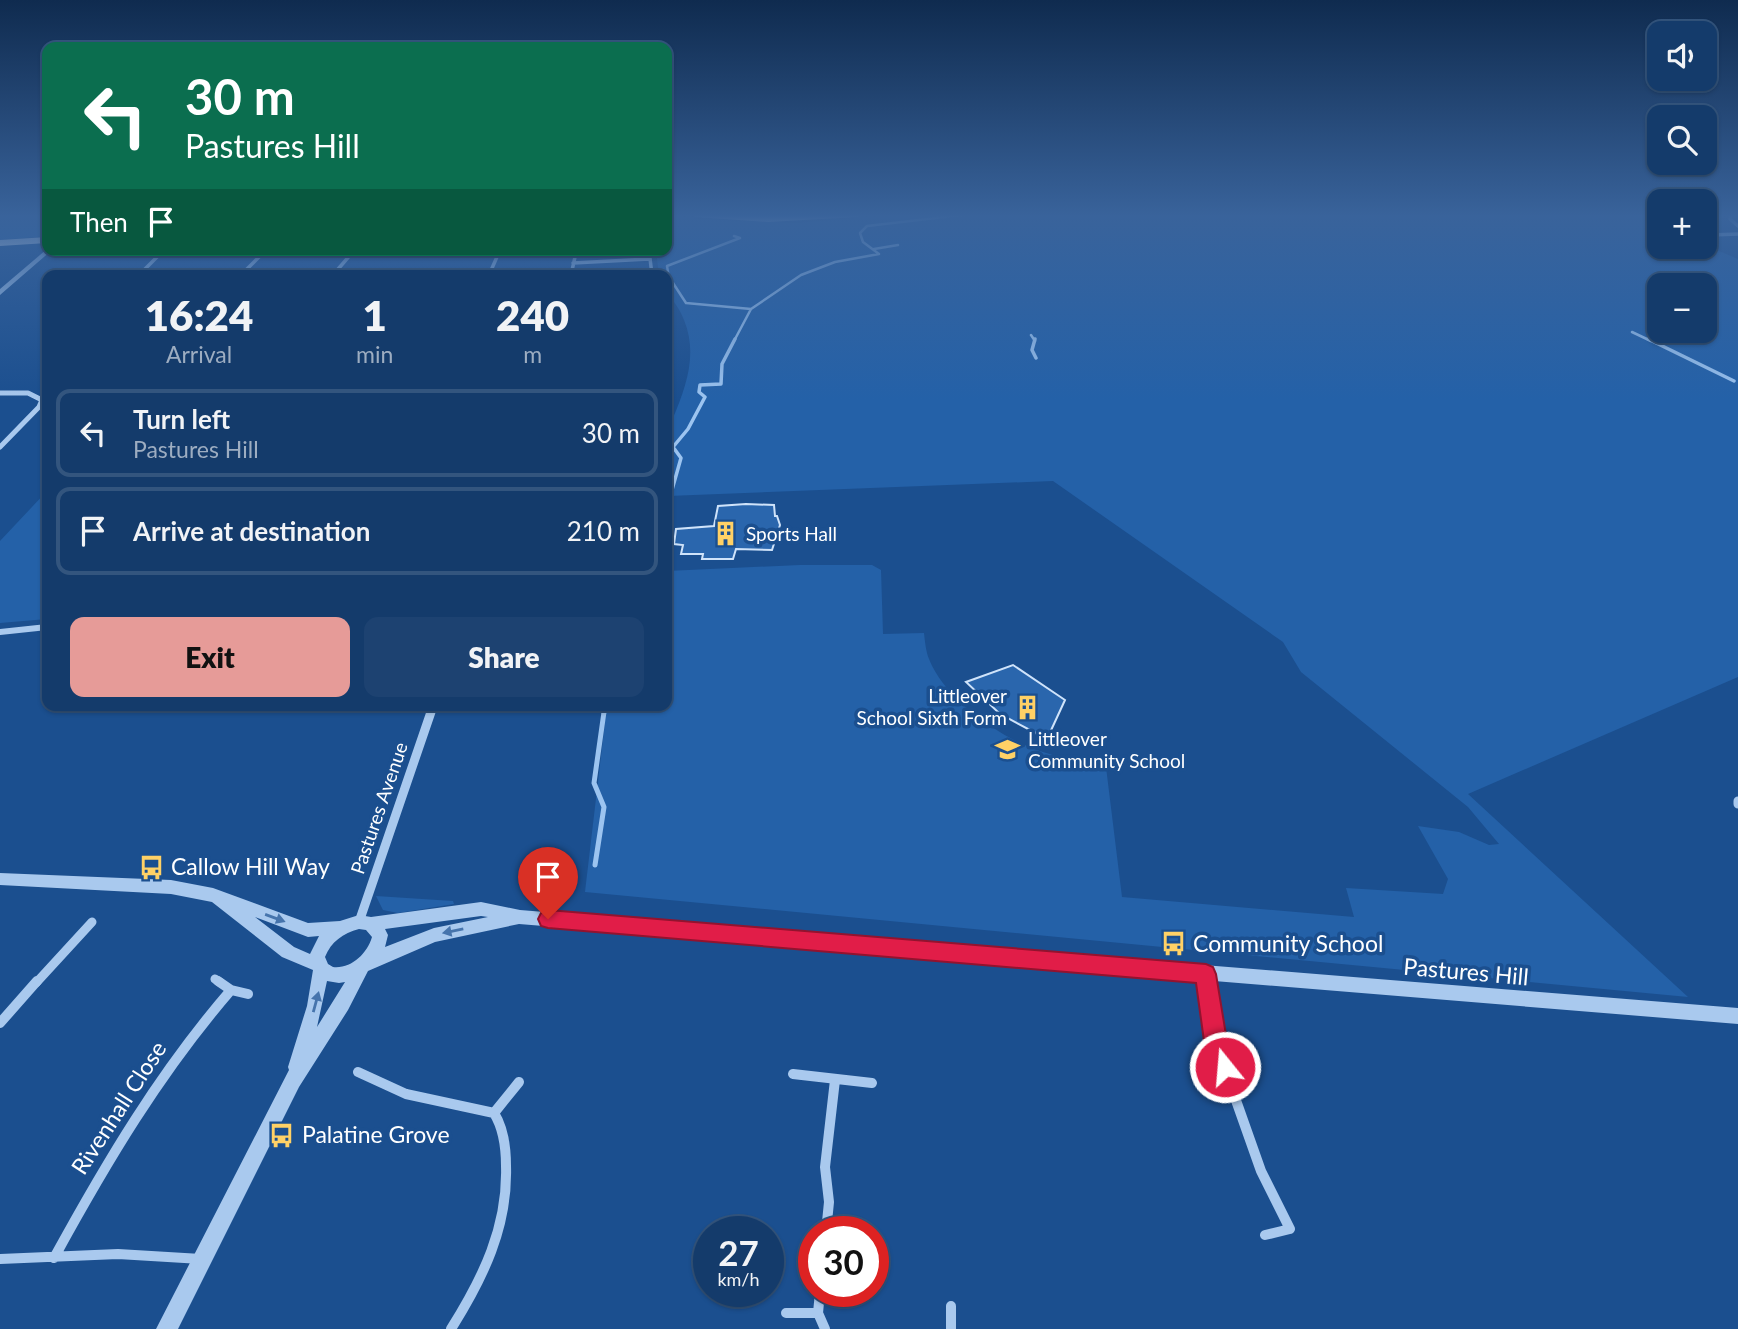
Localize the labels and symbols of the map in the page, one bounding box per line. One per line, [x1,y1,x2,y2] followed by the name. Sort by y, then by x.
[712,520,740,548] building icon: Sports Hall
[746,522,837,545] place label: Sports Hall
[856,684,1007,729] place label: Littleover School Sixth Form
[1013,693,1041,721] building icon: Littleover School Sixth Form
[1028,727,1185,772] place label: Littleover Community School
[994,736,1022,764] school or university icon: Littleover Community School
[345,739,412,877] street label: Pastures Avenue
[518,847,578,919] pin
[171,852,330,880] place label: Callow Hill Way
[137,853,165,881] bus stop icon: Callow Hill Way
[265,913,286,924] one-way arrow
[442,925,464,936] one-way arrow
[1193,929,1383,957] place label: Community School
[1159,930,1187,958] bus stop icon: Community School
[1402,952,1530,990] street label: Pastures Hill
[311,991,322,1013] one-way arrow
[1188,1030,1262,1104] position arrow
[65,1036,172,1179] street label: Rivenhall Close
[302,1120,450,1148] place label: Palatine Grove
[268,1121,296,1149] bus stop icon: Palatine Grove
[798,1216,889,1307] speed limit sign: 30

